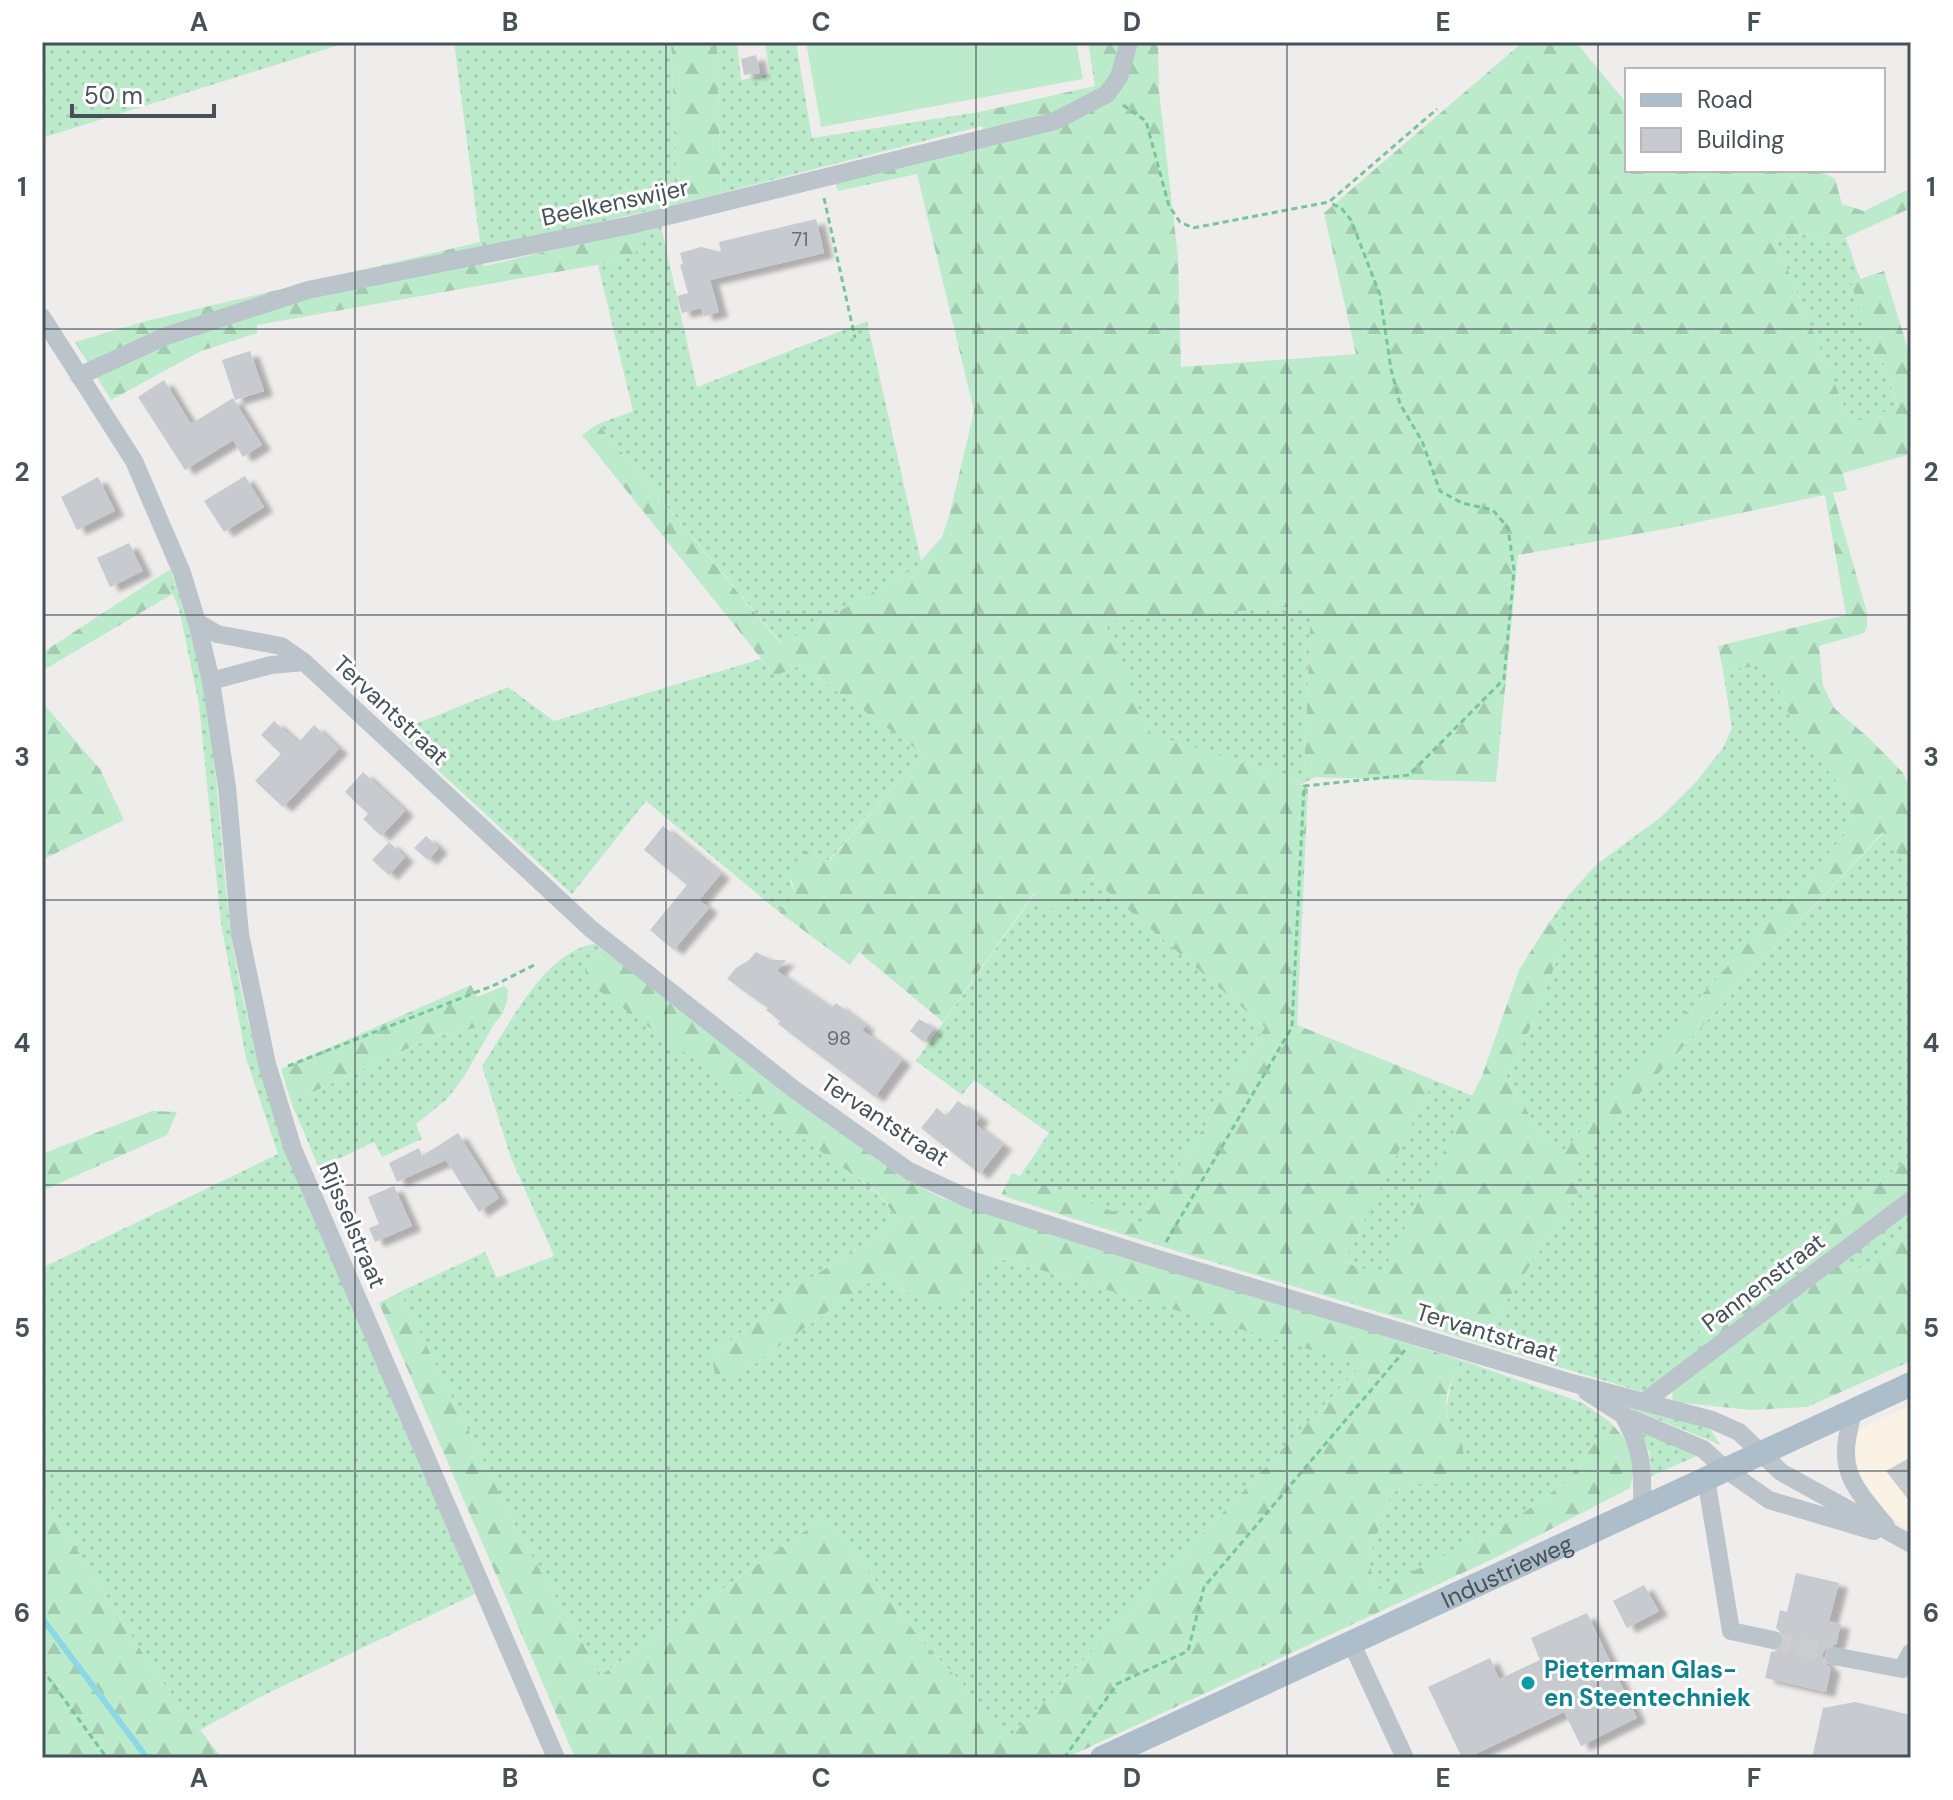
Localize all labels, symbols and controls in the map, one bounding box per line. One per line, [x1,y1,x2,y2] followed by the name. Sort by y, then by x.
[190,5,208,39] text: A
[502,5,518,39] text: B
[811,5,831,39] text: C
[1123,5,1141,39] text: D
[1435,5,1451,39] text: E
[1747,5,1761,39] text: F
[72,68,214,118] scale bar
[1625,68,1885,172] legend
[84,80,143,111] text: 50 m
[1697,84,1753,115] text: Road
[1697,124,1784,155] text: Building
[17,170,27,204] text: 1
[1926,170,1936,204] text: 1
[539,171,692,233] street label: Beelkenswijer
[792,226,809,252] house number: 71
[14,455,30,489] text: 2
[1923,455,1939,489] text: 2
[327,648,455,772] street label: Tervantstraat
[14,740,30,774] text: 3
[1923,740,1939,774] text: 3
[827,1025,851,1051] house number: 98
[14,1026,30,1060] text: 4
[1923,1026,1939,1060] text: 4
[815,1067,955,1173] street label: Tervantstraat
[313,1157,393,1293] street label: Rijsselstraat
[1695,1226,1831,1338] street label: Pannenstraat
[1412,1296,1562,1368] street label: Tervantstraat
[14,1311,30,1345] text: 5
[1923,1311,1939,1345] text: 5
[1436,1527,1578,1615] street label: Industrieweg
[14,1596,30,1630] text: 6
[1923,1596,1939,1630] text: 6
[1544,1654,1751,1713] place label: Pieterman Glas- en Steentechniek
[1519,1674,1537,1692] marker: Pieterman Glas- en Steentechniek
[190,1761,208,1795] text: A
[502,1761,518,1795] text: B
[811,1761,831,1795] text: C
[1123,1761,1141,1795] text: D
[1435,1761,1451,1795] text: E
[1747,1761,1761,1795] text: F

